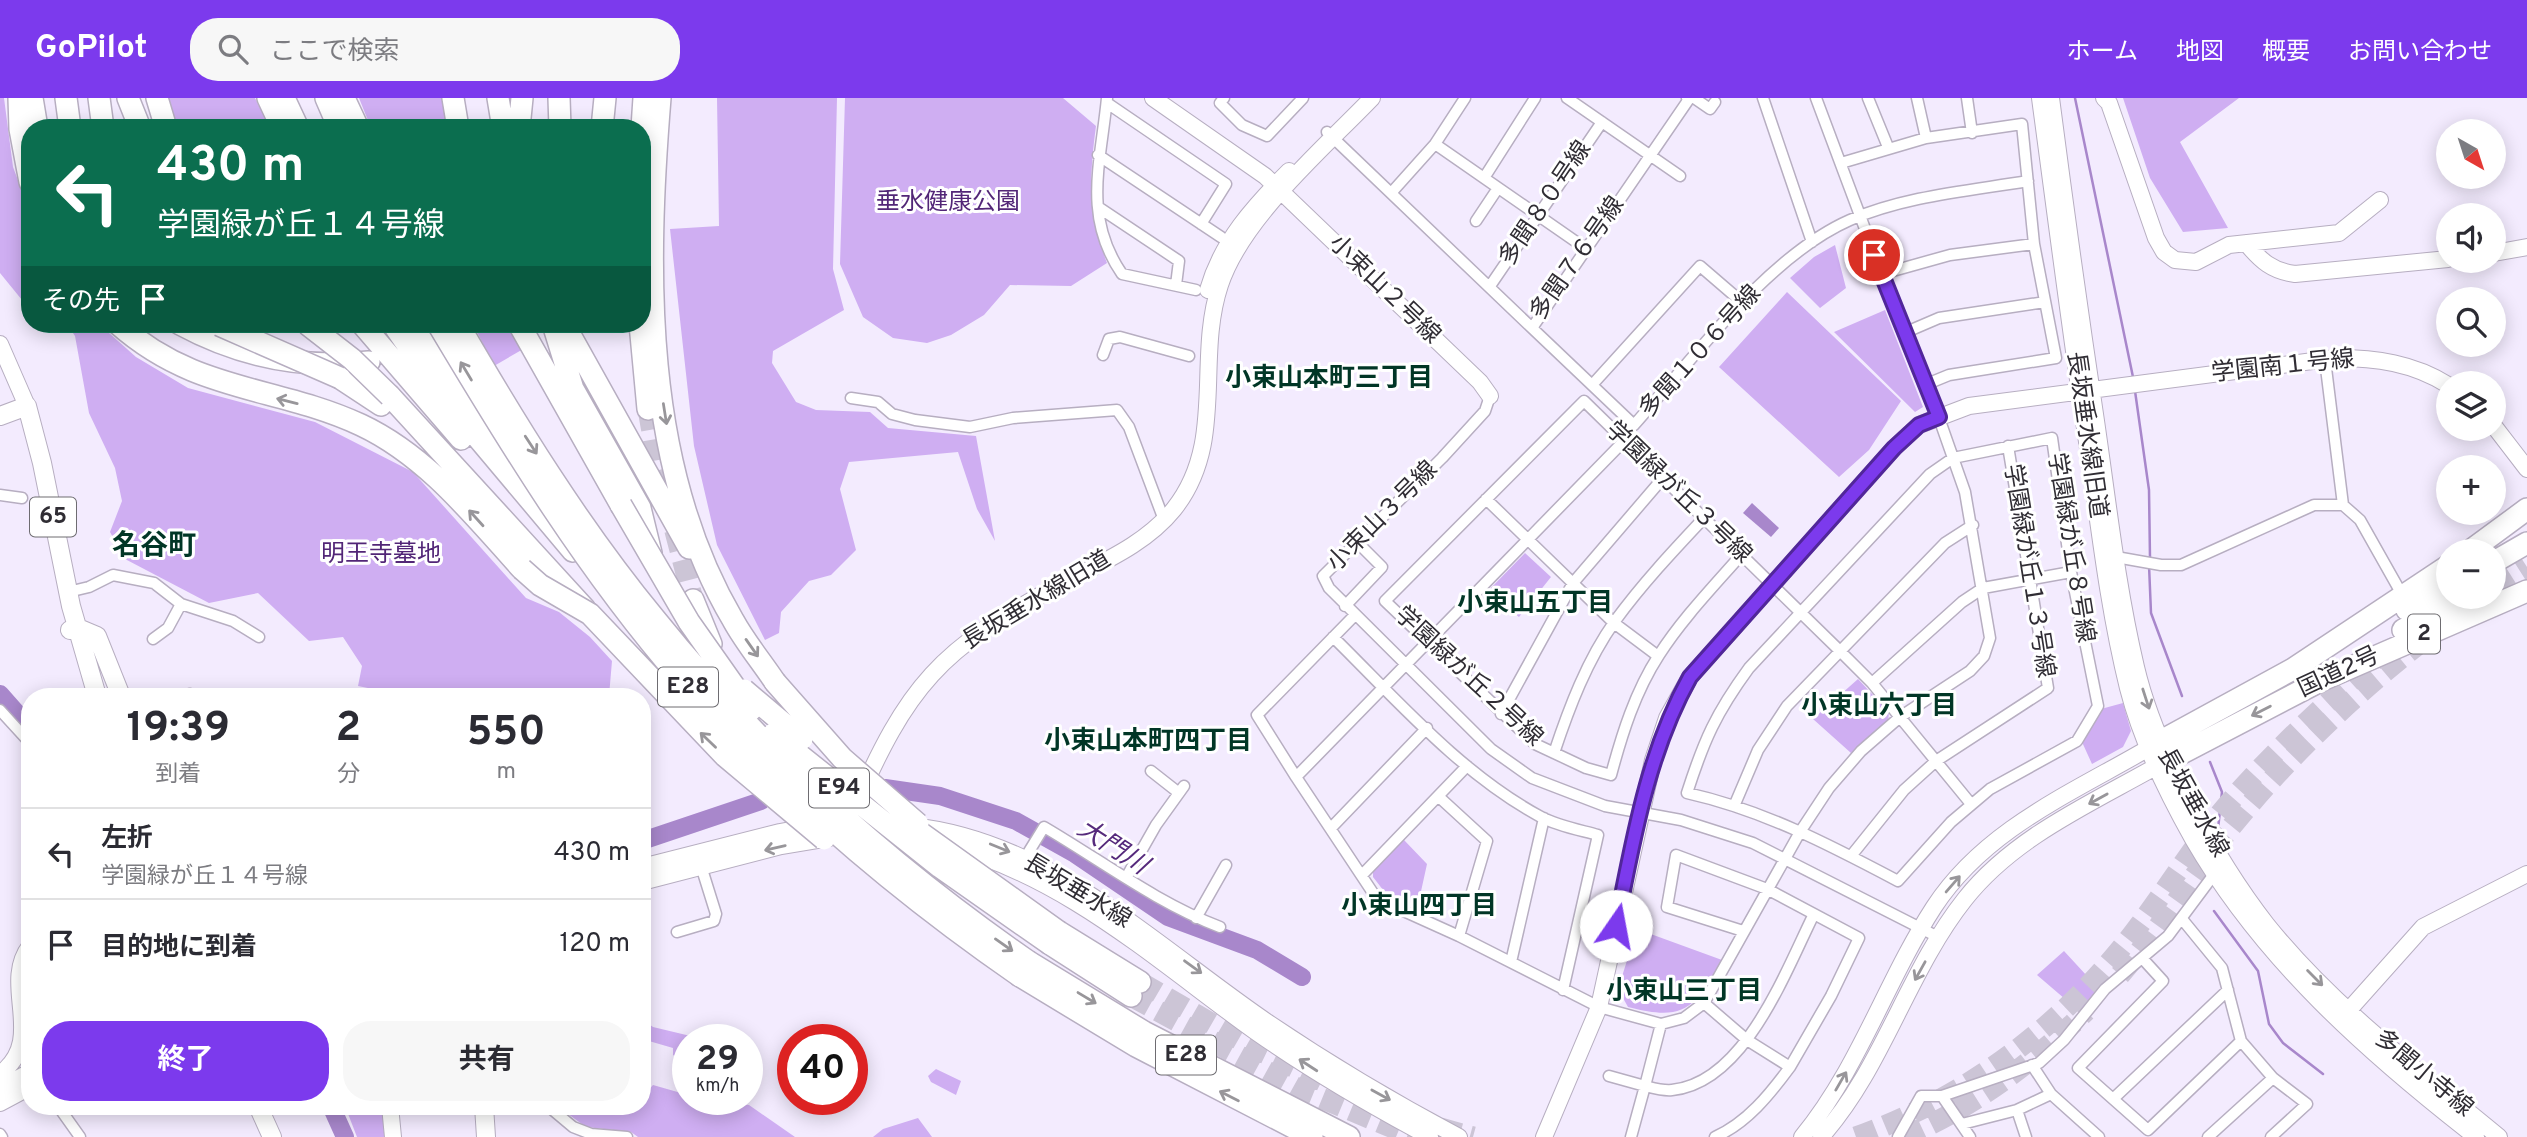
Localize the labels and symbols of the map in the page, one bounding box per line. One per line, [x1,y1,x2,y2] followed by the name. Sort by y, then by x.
[2436,119,2506,189] north arrow
[1493,136,1599,272] street label: 多聞８０号線
[876,188,1020,218] park label: 垂水健康公園
[1524,191,1632,327] street label: 多聞７６号線
[1844,225,1904,285] pin
[1322,229,1446,351] street label: 小束山２号線
[1634,280,1768,424] street label: 多聞１０６号線
[2210,345,2356,389] street label: 学園南１号線
[2059,350,2113,520] street label: 長坂垂水線旧道
[459,361,473,381] one-way arrow
[1225,363,1433,396] district label: 小束山本町三丁目
[276,394,299,407] one-way arrow
[659,402,672,425] one-way arrow
[1599,416,1757,570] street label: 学園緑が丘３号線
[524,435,538,454] one-way arrow
[2040,451,2100,645] street label: 学園緑が丘８号線
[1321,455,1445,579] street label: 小束山３号線
[1996,462,2060,680] street label: 学園緑が丘１３号線
[30,498,76,536] road number: 65
[468,510,484,528] one-way arrow
[112,529,196,565] district label: 名谷町
[321,540,441,570] park label: 明王寺墓地
[957,545,1117,657] street label: 長坂垂水線旧道
[1457,588,1613,621] district label: 小束山五丁目
[1388,601,1548,753] street label: 学園緑が丘２号線
[2408,614,2440,654] road number: 2
[745,638,759,657] one-way arrow
[2293,641,2385,705] street label: 国道2号
[658,667,718,706] road number: E28
[2140,688,2153,710] one-way arrow
[1801,691,1957,724] district label: 小束山六丁目
[2251,705,2272,718] one-way arrow
[1044,726,1252,759] district label: 小束山本町四丁目
[700,731,717,748] one-way arrow
[2150,743,2234,863] street label: 長坂垂水線
[809,768,869,808] road number: E94
[2088,792,2108,806] one-way arrow
[1070,813,1156,885] water label: 大門川
[764,841,787,855] one-way arrow
[989,842,1011,855] one-way arrow
[1018,848,1136,936] street label: 長坂垂水線
[1945,875,1961,893] one-way arrow
[1579,889,1653,963] position arrow
[1341,891,1497,924] district label: 小束山四丁目
[994,938,1013,952] one-way arrow
[1183,960,1202,975] one-way arrow
[1913,960,1926,981] one-way arrow
[2306,969,2323,986] one-way arrow
[1606,976,1762,1009] district label: 小束山三丁目
[1077,991,1096,1006] one-way arrow
[777,1024,868,1115] speed limit sign: 40
[2367,1024,2479,1124] street label: 多聞小寺線
[1156,1036,1216,1074] road number: E28
[1299,1058,1318,1072] one-way arrow
[1835,1071,1848,1092] one-way arrow
[1219,1088,1240,1102] one-way arrow
[1371,1088,1391,1102] one-way arrow

